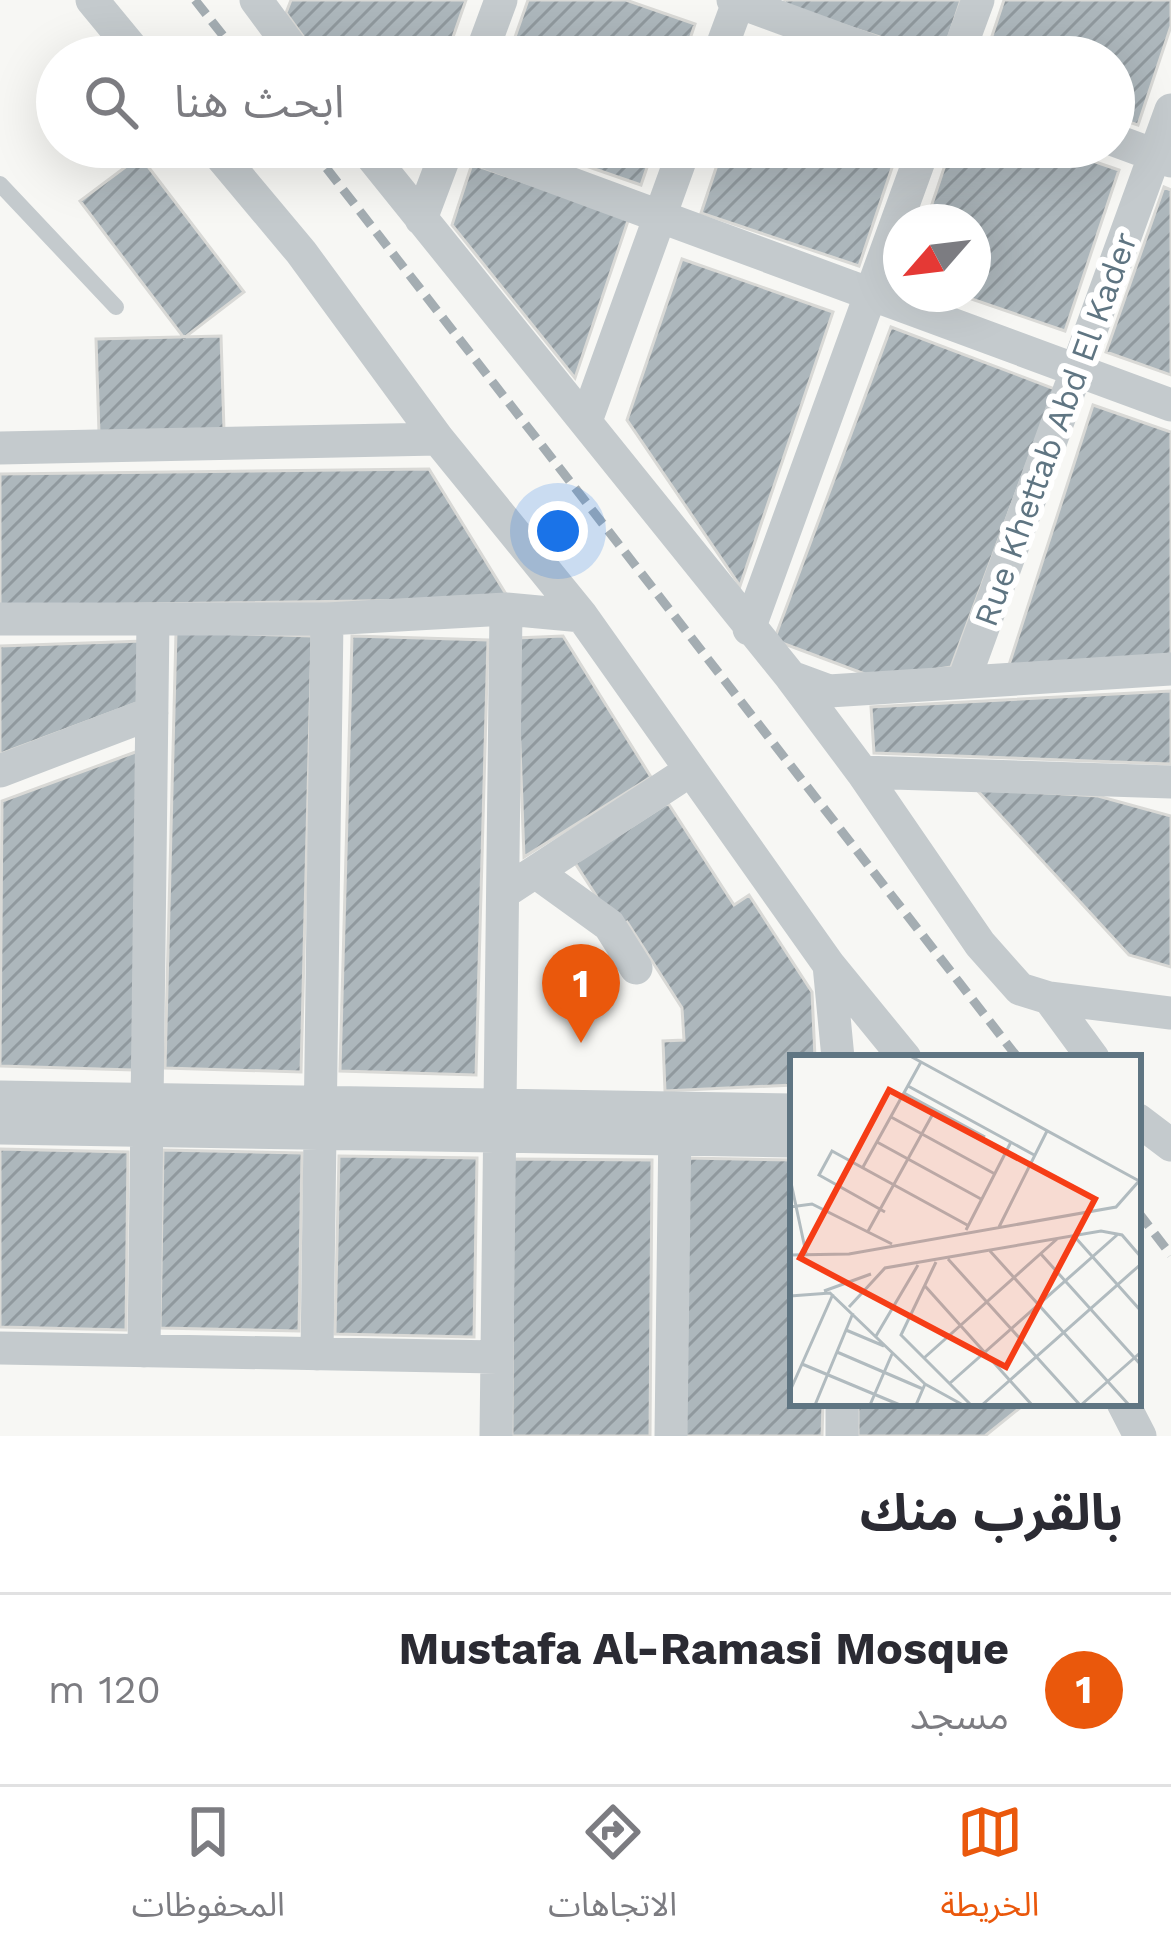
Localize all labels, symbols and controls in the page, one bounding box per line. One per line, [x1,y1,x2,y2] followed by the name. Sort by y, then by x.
[36,36,1135,168] search box
[78,69,144,135] icon: search
[174,75,344,128] text: ابحث هنا
[883,204,991,312] north arrow
[966,227,1145,632] street label: Rue Khettab Abd El Kader
[528,501,588,561] your location
[542,944,620,1043] pin: 1
[790,1055,1141,1406] inset map
[860,1483,1123,1542] text: بالقرب منك
[398,1622,1009,1675] text: Mustafa Al-Ramasi Mosque
[48,1667,161,1712] text: 120 m
[1076,1667,1092,1712] text: 1
[910,1693,1009,1738] text: مسجد
[132,1799,285,1940] tab: المحفوظات
[548,1799,677,1940] tab: الاتجاهات
[940,1799,1039,1940] tab: الخريطة

